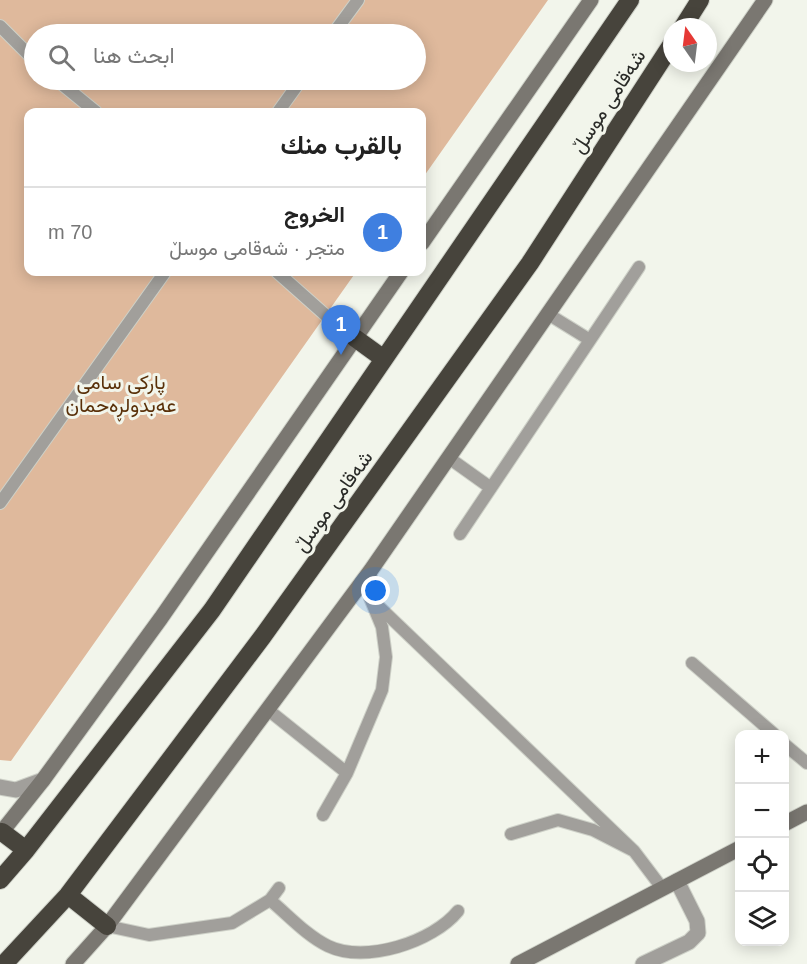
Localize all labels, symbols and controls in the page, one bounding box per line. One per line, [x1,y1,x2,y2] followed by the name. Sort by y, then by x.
[663,18,717,72] north arrow
[24,24,426,90] search box
[45,41,78,74] icon: search
[93,43,175,68] text: ابحث هنا
[566,45,651,158] street label: شەقامی موسڵ
[281,130,402,160] text: بالقرب منك
[284,202,345,227] text: الخروج
[48,221,92,243] text: 70 m
[377,221,388,243] text: 1
[169,237,345,259] text: متجر · شەقامی موسڵ
[322,306,360,355] pin: 1
[65,371,177,422] park label: پارکی سامی عەبدولڕەحمان
[289,446,378,557] street label: شەقامی موسڵ
[361,576,390,605] your location
[735,730,789,946] map controls
[735,730,789,784] button: +
[735,784,789,838] button: −
[735,838,789,892] button: locate
[735,892,789,946] button: layers

